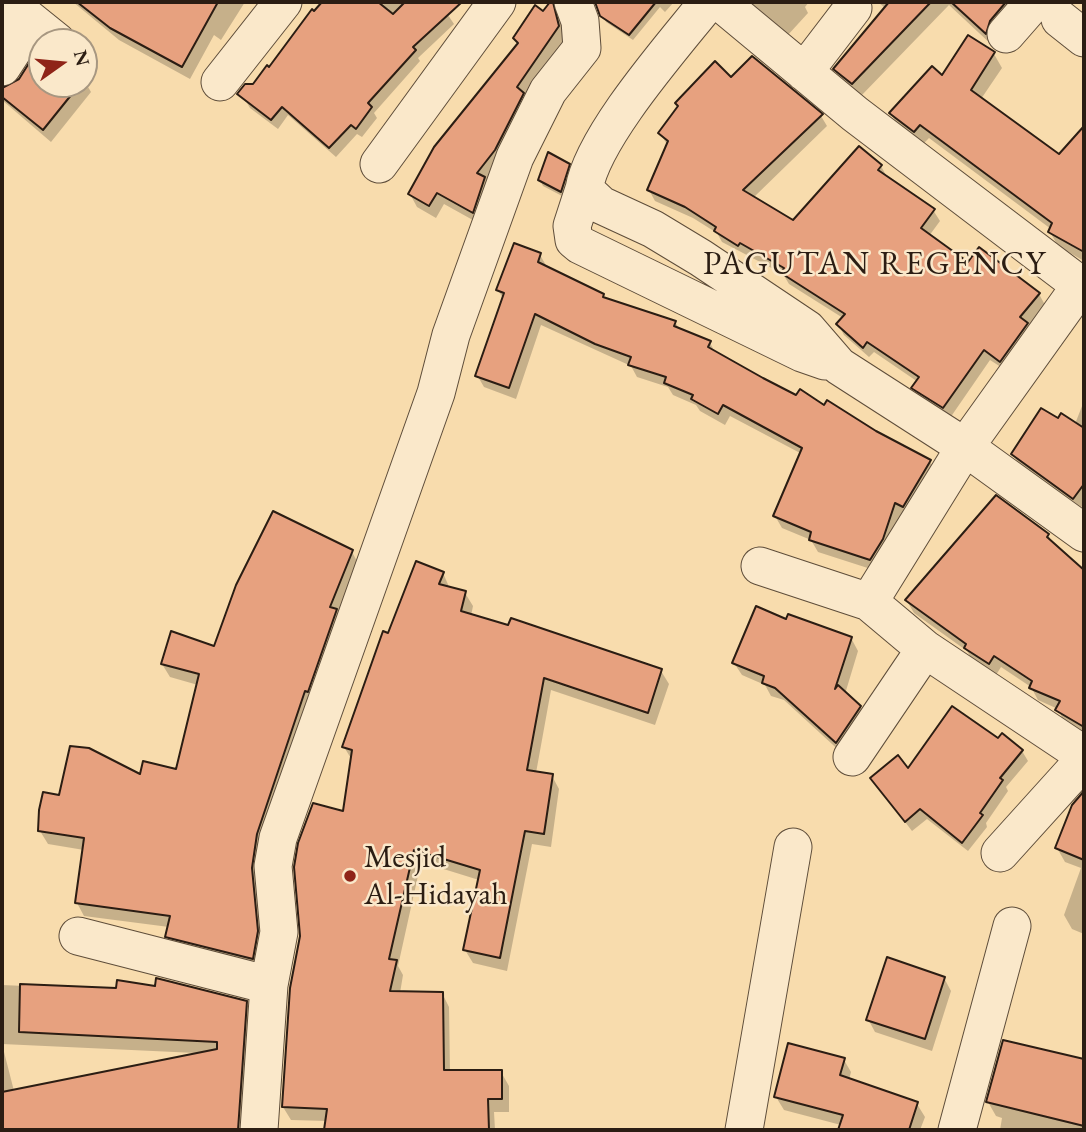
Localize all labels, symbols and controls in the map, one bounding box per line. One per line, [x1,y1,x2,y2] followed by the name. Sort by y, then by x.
[28,28,98,98] north arrow
[68,47,96,69] text: N
[705,245,1045,285] district label: PAGUTAN REGENCY
[364,839,508,914] place label: Mesjid Al-Hidayah
[342,868,358,884] marker: Mesjid Al-Hidayah

